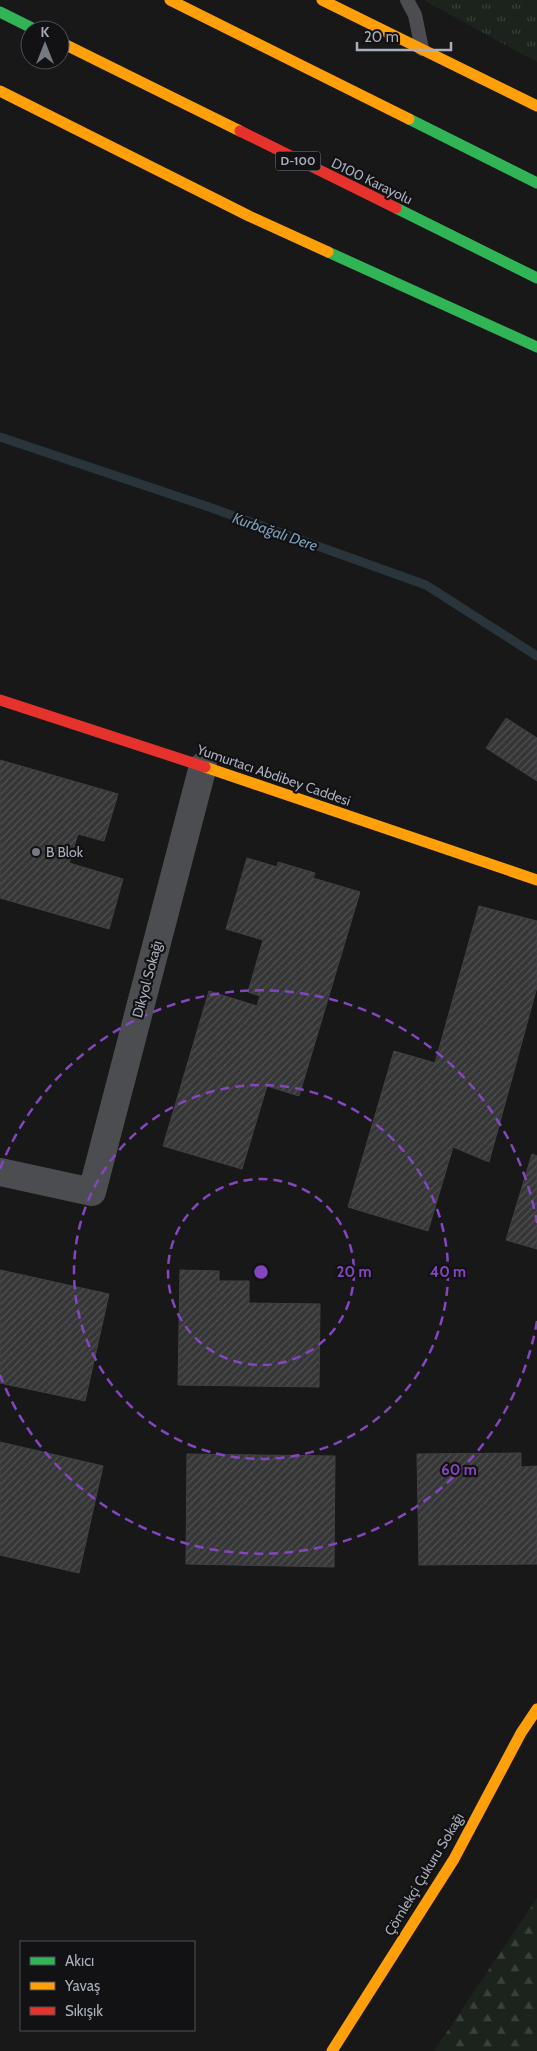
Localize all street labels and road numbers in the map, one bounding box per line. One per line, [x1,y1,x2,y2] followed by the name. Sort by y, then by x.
[276,152,320,170] road number: D-100
[328,154,416,208] street label: D100 Karayolu
[194,740,353,810] street label: Yumurtacı Abdibey Caddesi
[128,938,166,1020] street label: Dikyol Sokağı
[380,1809,468,1939] street label: Çömlekçi Çukuru Sokağı

